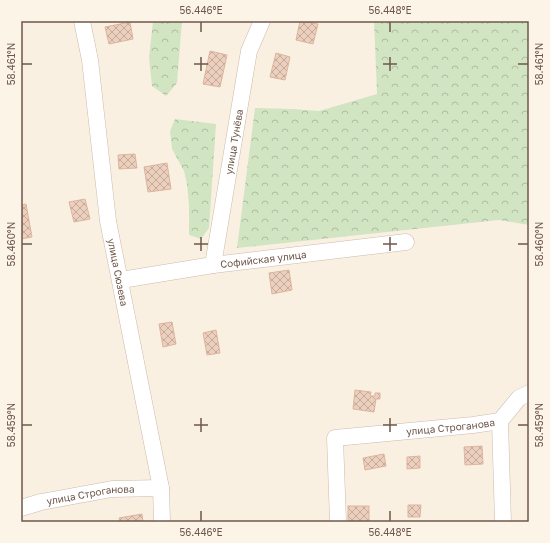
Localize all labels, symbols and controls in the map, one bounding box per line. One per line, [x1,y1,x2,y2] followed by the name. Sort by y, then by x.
[179,4,223,16] text: 56.446°E
[368,4,412,16] text: 56.448°E
[5,43,17,85] text: 58.461°N
[533,43,545,85] text: 58.461°N
[222,108,245,175] street label: улица Тунёва
[5,222,17,266] text: 58.460°N
[533,222,545,266] text: 58.460°N
[106,237,131,307] street label: улица Сюзева
[220,248,307,270] street label: Софийская улица
[5,403,17,447] text: 58.459°N
[533,403,545,447] text: 58.459°N
[405,416,496,437] street label: улица Строганова
[45,483,135,507] street label: улица Строганова
[179,526,223,538] text: 56.446°E
[368,526,412,538] text: 56.448°E

